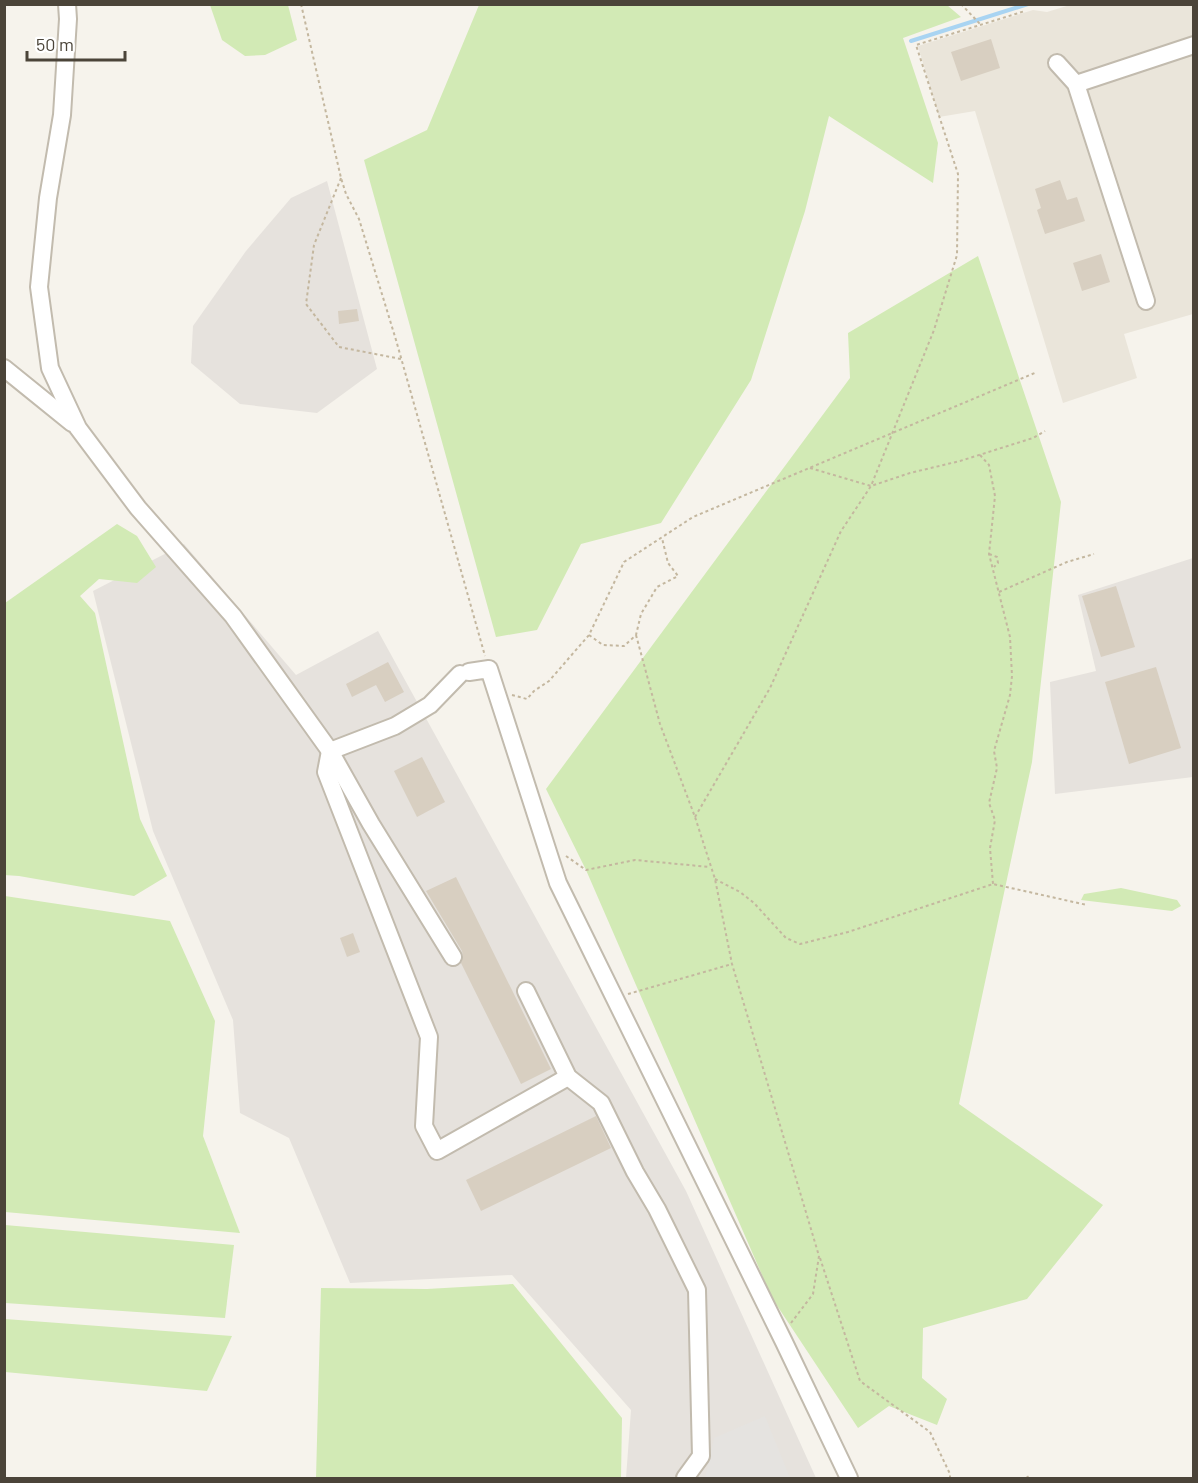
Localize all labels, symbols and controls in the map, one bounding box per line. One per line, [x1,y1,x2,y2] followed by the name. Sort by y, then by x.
[27,24,124,62] scale bar
[36,33,74,55] text: 50 m

